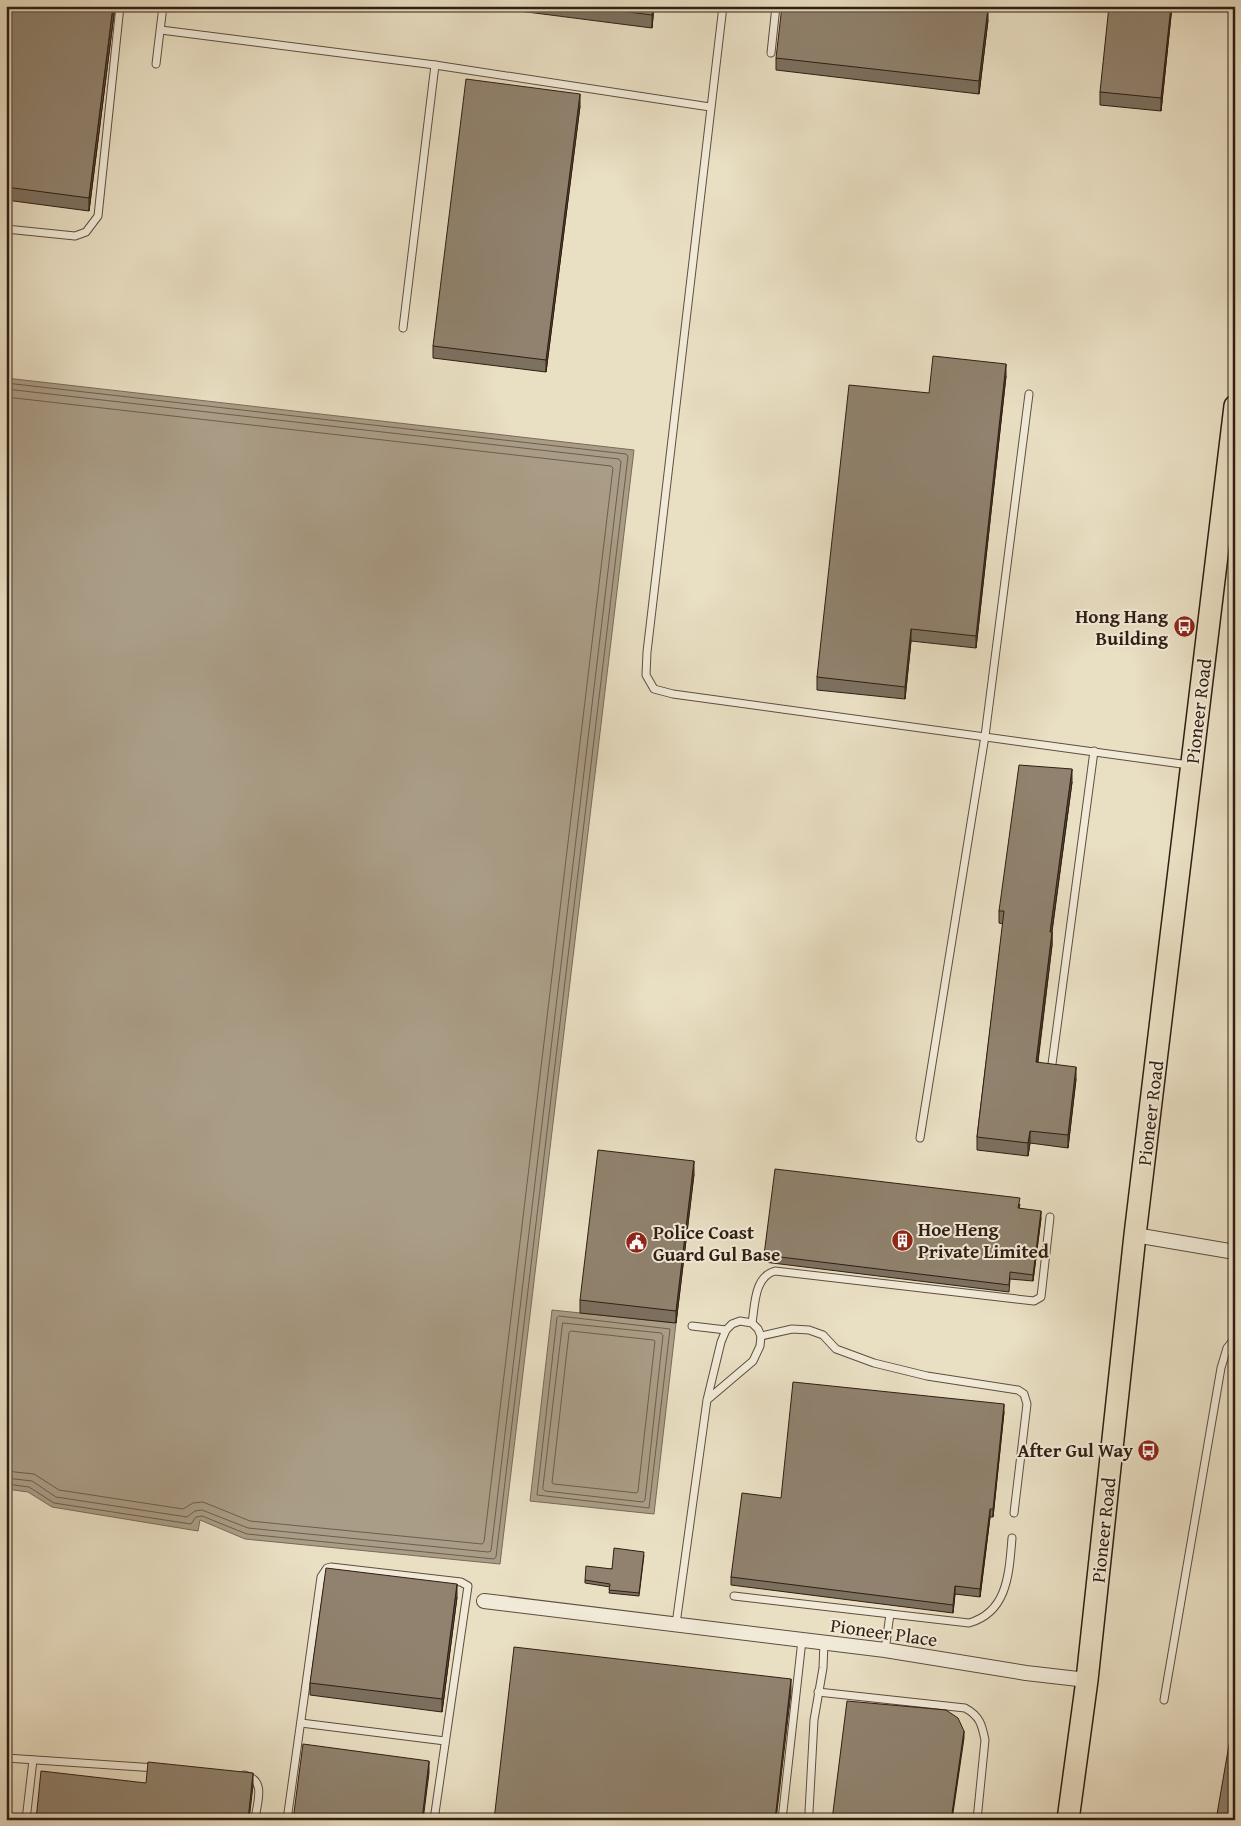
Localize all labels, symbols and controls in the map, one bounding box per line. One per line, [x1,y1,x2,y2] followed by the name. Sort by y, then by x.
[1075,602,1169,652] place label: Hong Hang Building
[1172,615,1196,639] bus stop icon: Hong Hang Building
[1178,656,1218,765] street label: Pioneer Road
[1130,1058,1170,1167] street label: Pioneer Road
[918,1215,1049,1265] place label: Hoe Heng Private Limited
[653,1218,780,1268] place label: Police Coast Guard Gul Base
[890,1228,914,1252] building icon: Hoe Heng Private Limited
[625,1231,649,1255] public building icon: Police Coast Guard Gul Base
[1017,1436,1133,1464] place label: After Gul Way
[1137,1438,1161,1462] bus stop icon: After Gul Way
[1084,1475,1123,1584] street label: Pioneer Road
[829,1611,939,1653] street label: Pioneer Place

